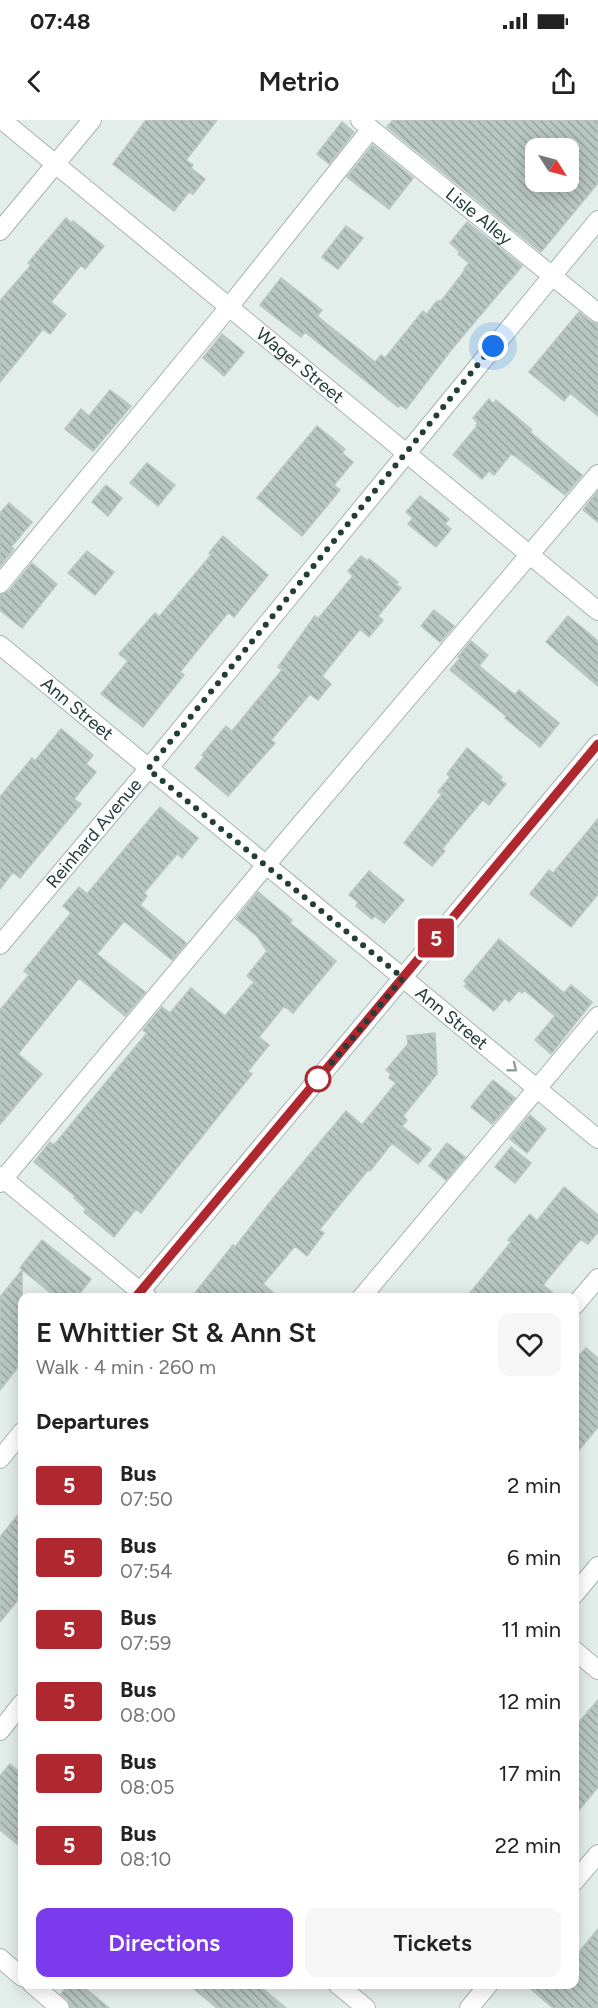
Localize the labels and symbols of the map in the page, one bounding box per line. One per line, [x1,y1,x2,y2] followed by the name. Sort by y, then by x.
[525,138,579,192] north arrow
[441,183,517,250] street label: Lisle Alley
[252,323,348,408] street label: Wager Street
[478,331,508,361] your location
[36,672,118,745] street label: Ann Street
[42,774,146,893] street label: Reinhard Avenue
[416,918,456,958] line badge: 5
[411,982,493,1055] street label: Ann Street
[506,1061,517,1072] one-way arrow
[305,1066,331,1092] unlabelled marker

